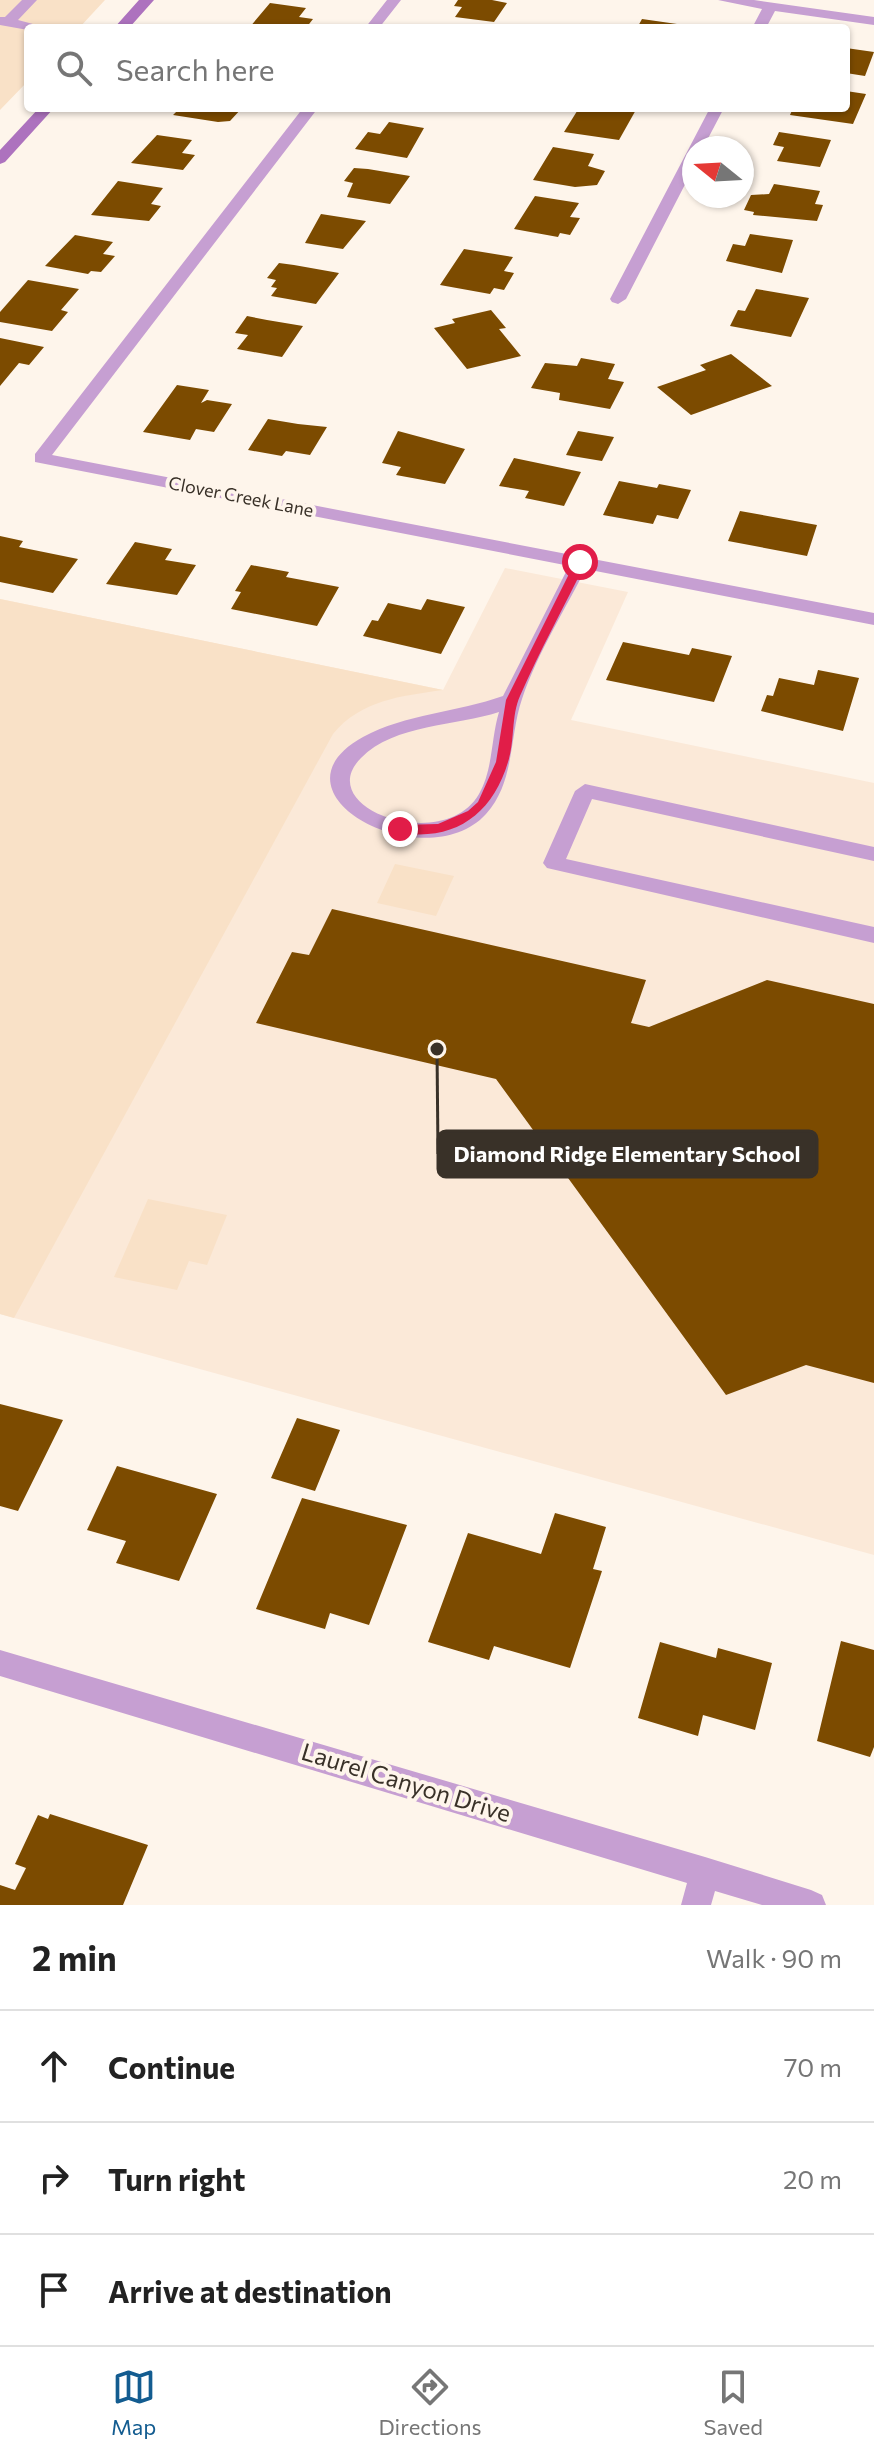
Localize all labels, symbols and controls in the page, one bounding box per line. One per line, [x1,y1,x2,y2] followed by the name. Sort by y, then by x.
[24,24,850,112] search box
[52,46,96,90] icon: search
[116,50,275,87] text: Search here
[682,136,754,208] north arrow
[167,471,316,521] street label: Clover Creek Lane
[562,544,598,580] route start
[382,811,418,847] route end
[438,1131,817,1177] callout: Diamond Ridge Elementary School
[453,1140,801,1167] text: Diamond Ridge Elementary School
[298,1736,515,1827] street label: Laurel Canyon Drive
[32,1936,117,1978] text: 2 min
[706,1942,842,1973] text: Walk · 90 m
[32,2044,76,2088] icon: ahead
[108,2048,235,2085] text: Continue
[784,2051,842,2082] text: 70 m
[32,2156,76,2200] icon: right
[108,2160,245,2197] text: Turn right
[783,2163,842,2194] text: 20 m
[32,2268,76,2312] icon: arrive
[108,2272,392,2309] text: Arrive at destination
[111,2365,156,2440] tab: Map
[378,2365,482,2440] tab: Directions
[704,2365,763,2440] tab: Saved

